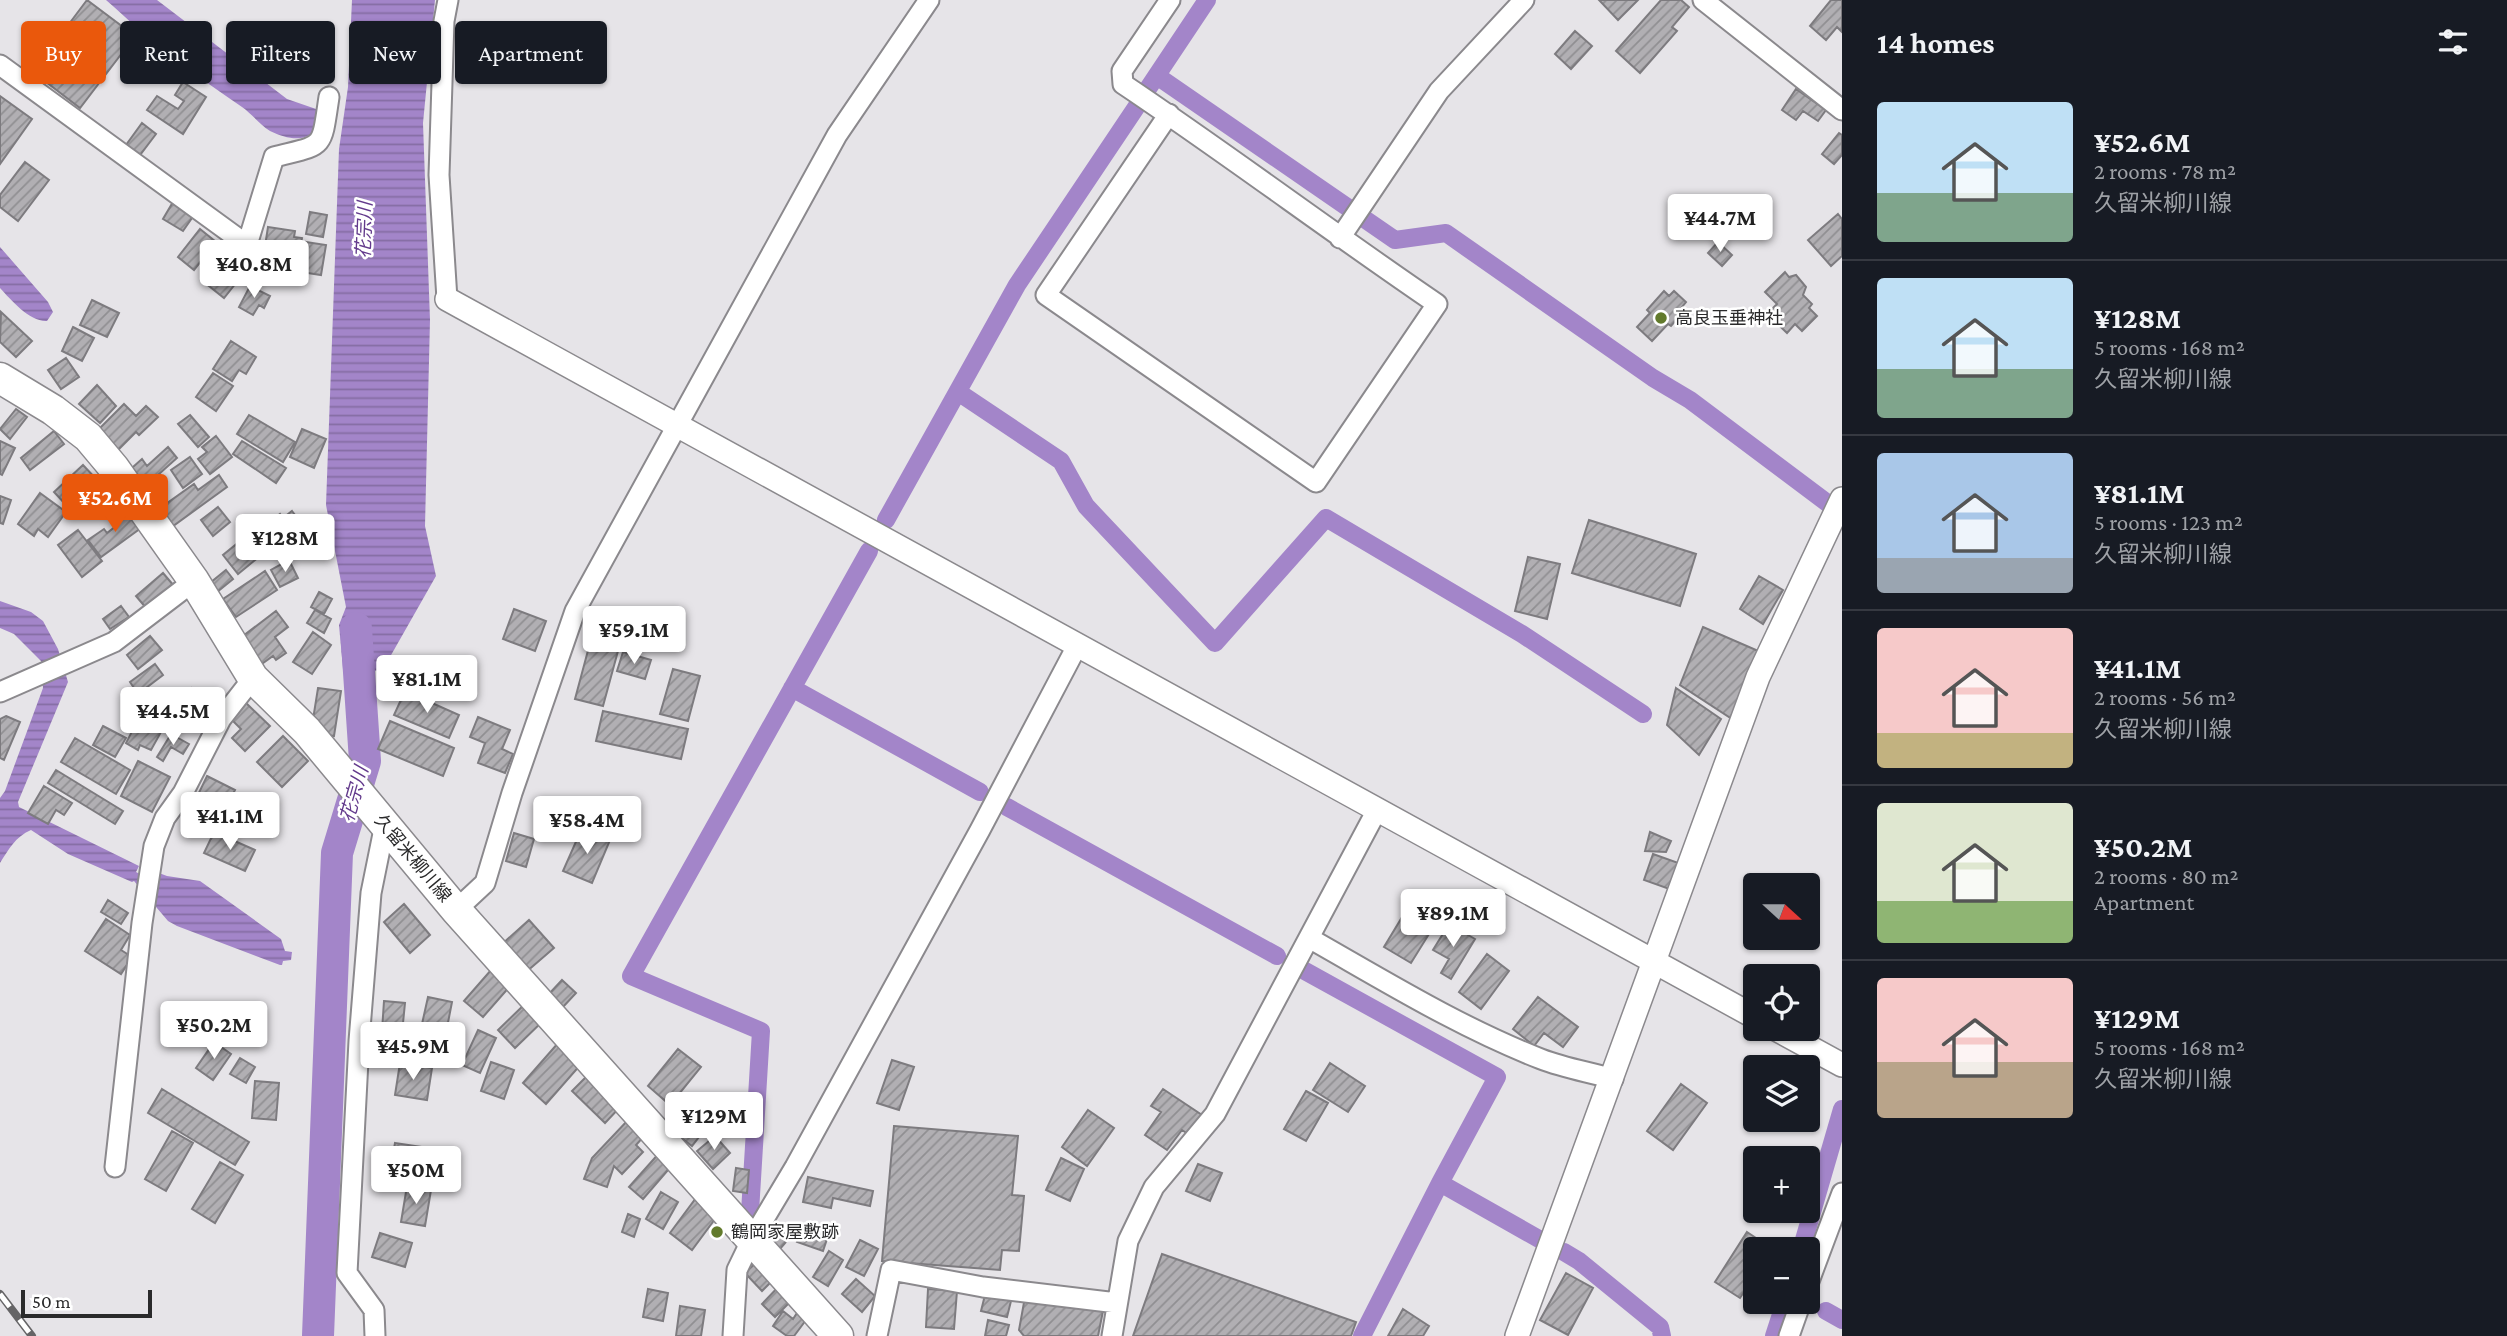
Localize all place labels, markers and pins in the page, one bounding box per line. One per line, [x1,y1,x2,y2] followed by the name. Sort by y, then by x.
[1663,194,1777,254] pin: ¥44.7M
[197,240,311,300] pin: ¥40.8M
[1675,308,1783,328] place label: 高良玉垂神社
[1653,310,1669,326] marker: 高良玉垂神社
[58,475,172,534] pin: ¥52.6M
[236,514,334,574] pin: ¥128M
[577,606,691,666] pin: ¥59.1M
[370,656,484,715] pin: ¥81.1M
[116,688,230,747] pin: ¥44.5M
[173,792,287,852] pin: ¥41.1M
[530,796,644,856] pin: ¥58.4M
[1396,890,1510,949] pin: ¥89.1M
[157,1002,271,1061] pin: ¥50.2M
[356,1023,470,1082] pin: ¥45.9M
[665,1092,763,1152] pin: ¥129M
[375,1146,457,1206] pin: ¥50M
[731,1222,839,1242] place label: 鶴岡家屋敷跡
[709,1224,725,1240] marker: 鶴岡家屋敷跡

